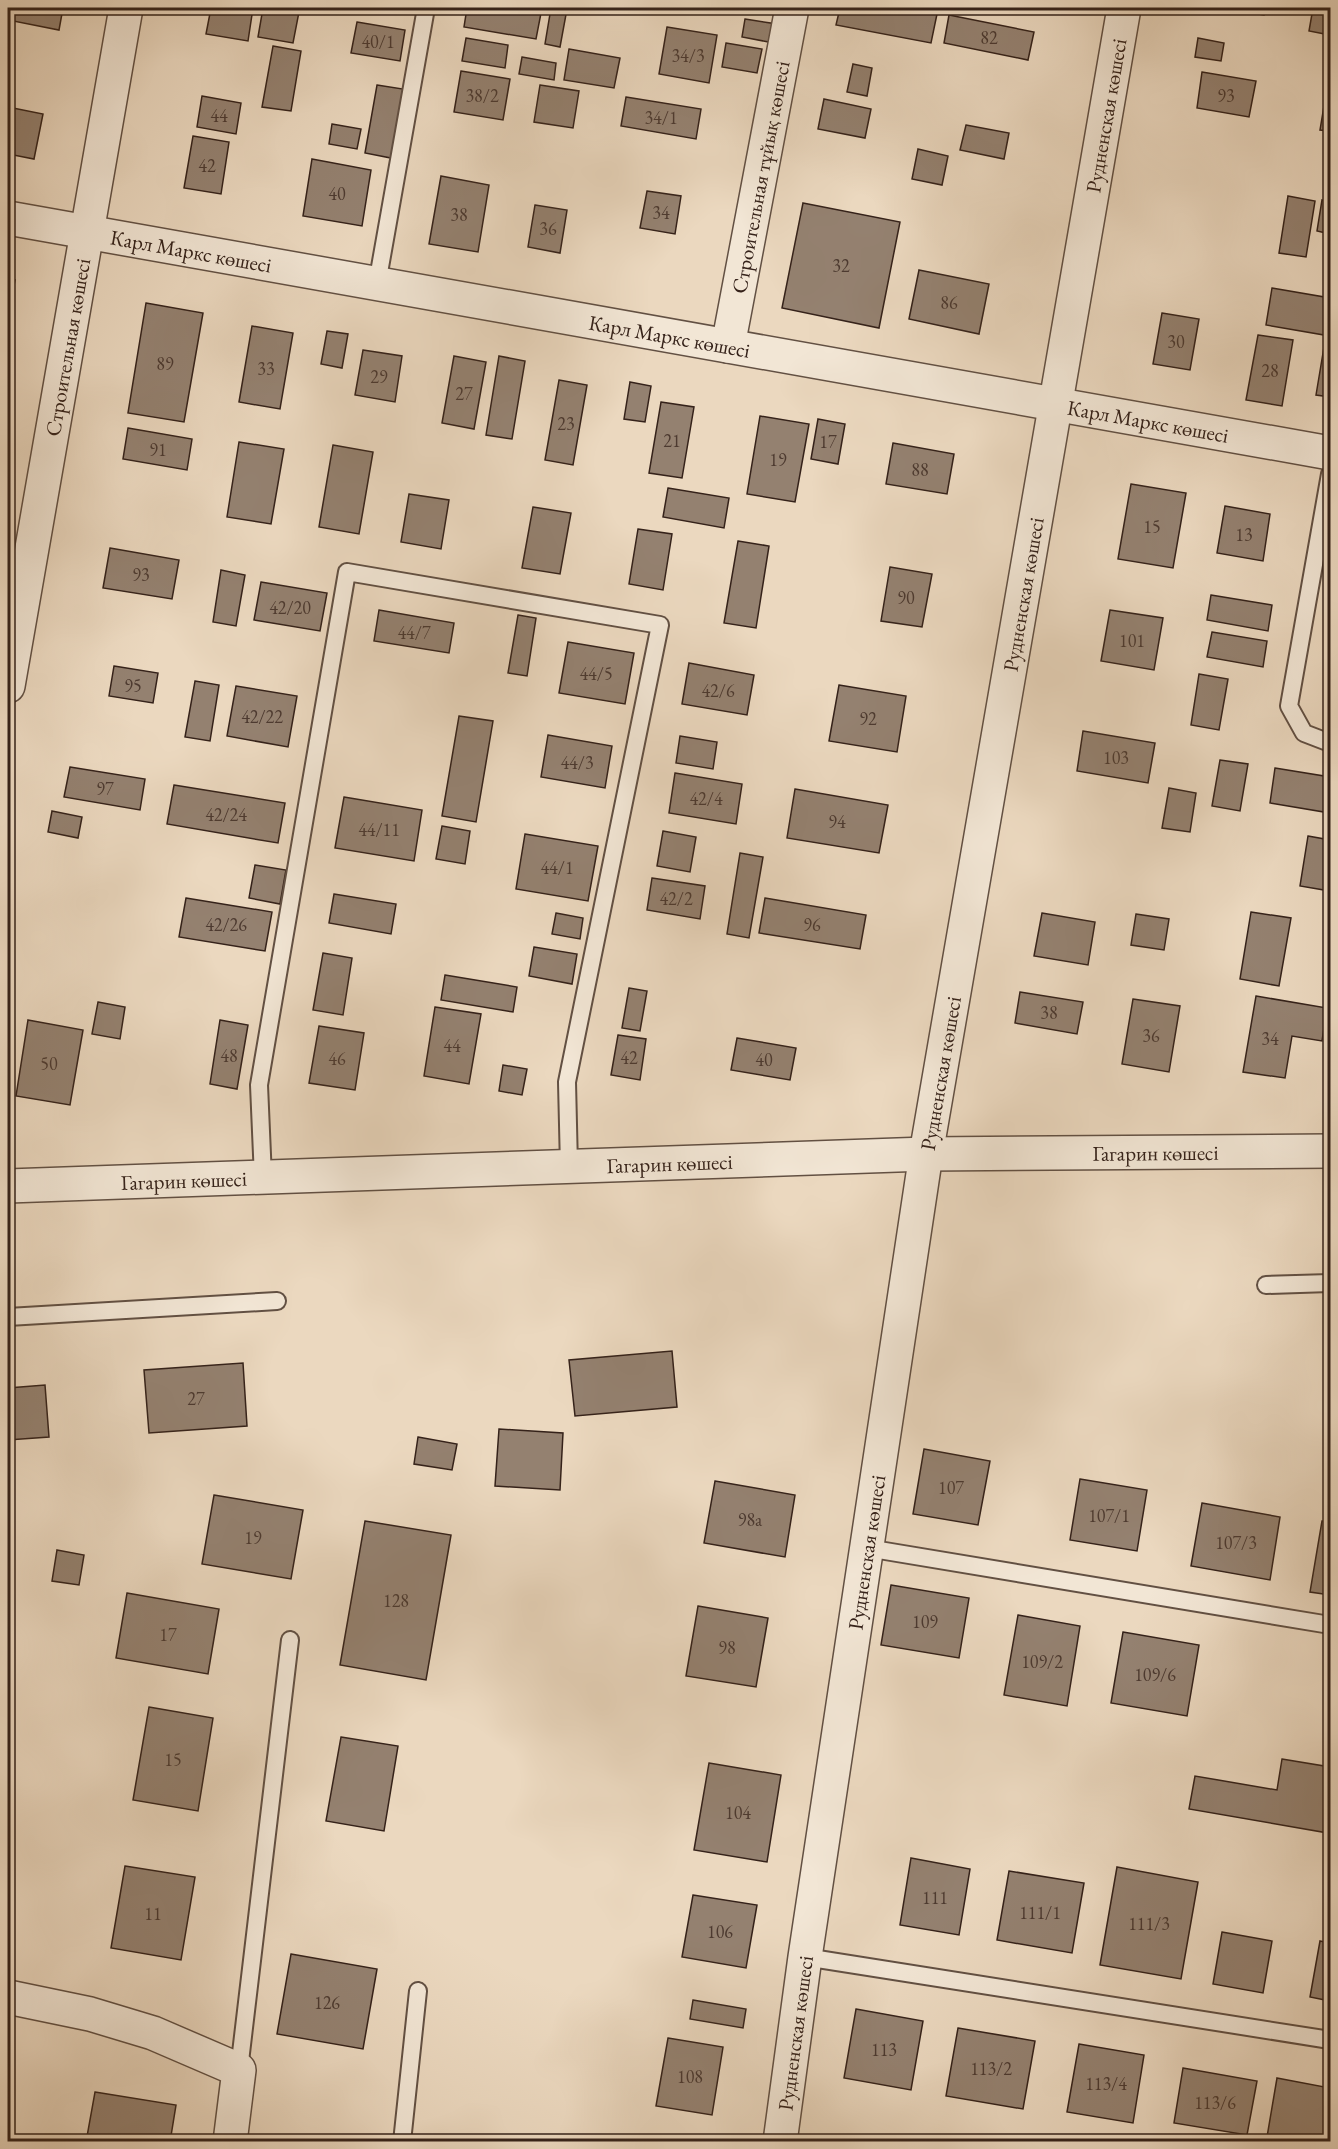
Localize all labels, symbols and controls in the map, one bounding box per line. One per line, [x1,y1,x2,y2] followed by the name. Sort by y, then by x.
[980,26,998,49] house number: 82
[361,30,395,53] house number: 40/1
[1079,36,1132,195] street label: Рудненская көшесі
[671,44,705,67] house number: 34/3
[725,58,795,296] street label: Строительная тұйық көшесі
[465,84,499,107] house number: 38/2
[1217,84,1235,107] house number: 93
[210,104,228,127] house number: 44
[644,106,678,129] house number: 34/1
[198,154,216,177] house number: 42
[328,182,346,205] house number: 40
[652,201,670,224] house number: 34
[450,203,468,226] house number: 38
[539,217,557,240] house number: 36
[108,223,274,278] street label: Карл Маркс көшесі
[832,254,850,277] house number: 32
[38,256,96,438] street label: Строительная көшесі
[940,291,958,314] house number: 86
[587,308,752,363] street label: Карл Маркс көшесі
[1167,330,1185,353] house number: 30
[156,352,174,375] house number: 89
[257,357,275,380] house number: 33
[1261,359,1279,382] house number: 28
[370,365,388,388] house number: 29
[455,382,473,405] house number: 27
[1065,393,1231,448] street label: Карл Маркс көшесі
[557,412,575,435] house number: 23
[663,429,681,452] house number: 21
[819,430,837,453] house number: 17
[149,438,167,461] house number: 91
[769,448,787,471] house number: 19
[911,458,929,481] house number: 88
[996,515,1049,674] street label: Рудненская көшесі
[1143,515,1161,538] house number: 15
[1235,523,1253,546] house number: 13
[132,563,150,586] house number: 93
[897,586,915,609] house number: 90
[269,596,311,619] house number: 42/20
[397,621,431,644] house number: 44/7
[1119,629,1145,652] house number: 101
[579,662,613,685] house number: 44/5
[124,674,142,697] house number: 95
[701,679,735,702] house number: 42/6
[241,705,283,728] house number: 42/22
[859,707,877,730] house number: 92
[1103,746,1129,769] house number: 103
[560,751,594,774] house number: 44/3
[96,777,114,800] house number: 97
[689,787,723,810] house number: 42/4
[205,803,247,826] house number: 42/24
[828,810,846,833] house number: 94
[358,818,400,841] house number: 44/11
[540,856,574,879] house number: 44/1
[659,887,693,910] house number: 42/2
[205,913,247,936] house number: 42/26
[803,913,821,936] house number: 96
[913,994,967,1152] street label: Рудненская көшесі
[1040,1001,1058,1024] house number: 38
[1142,1024,1160,1047] house number: 36
[1261,1027,1279,1050] house number: 34
[443,1034,461,1057] house number: 44
[220,1044,238,1067] house number: 48
[620,1046,638,1069] house number: 42
[328,1047,346,1070] house number: 46
[755,1048,773,1071] house number: 40
[40,1052,58,1075] house number: 50
[1092,1138,1219,1166] street label: Гагарин көшесі
[606,1147,733,1179] street label: Гагарин көшесі
[120,1164,247,1196] street label: Гагарин көшесі
[187,1387,205,1410] house number: 27
[841,1473,891,1631] street label: Рудненская көшесі
[938,1476,964,1499] house number: 107
[1088,1504,1130,1527] house number: 107/1
[738,1508,763,1531] house number: 98а
[244,1526,262,1549] house number: 19
[1215,1531,1257,1554] house number: 107/3
[383,1589,409,1612] house number: 128
[912,1610,938,1633] house number: 109
[159,1623,177,1646] house number: 17
[718,1636,736,1659] house number: 98
[1021,1650,1063,1673] house number: 109/2
[1134,1663,1176,1686] house number: 109/6
[164,1748,182,1771] house number: 15
[725,1801,751,1824] house number: 104
[922,1886,948,1909] house number: 111
[1019,1901,1061,1924] house number: 111/1
[144,1902,162,1925] house number: 11
[1128,1912,1170,1935] house number: 111/3
[707,1920,733,1943] house number: 106
[771,1954,819,2112] street label: Рудненская көшесі
[314,1991,340,2014] house number: 126
[871,2038,897,2061] house number: 113
[970,2057,1012,2080] house number: 113/2
[677,2065,703,2088] house number: 108
[1085,2072,1127,2095] house number: 113/4
[1194,2091,1236,2114] house number: 113/6

